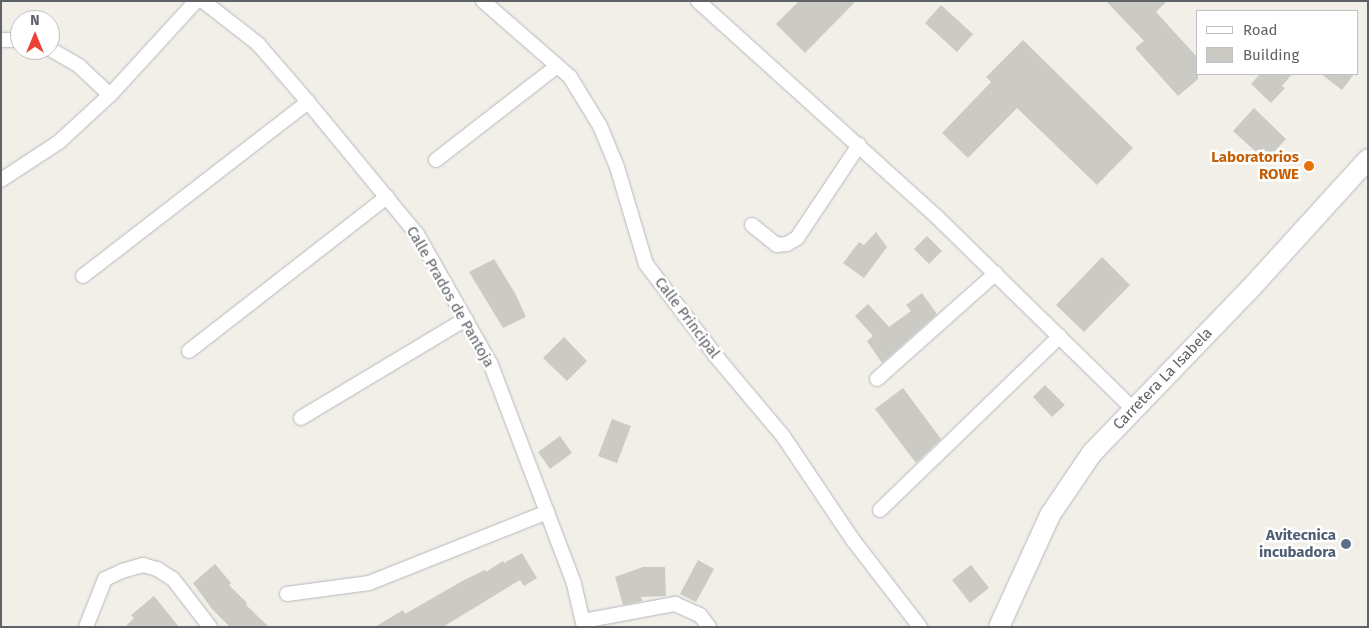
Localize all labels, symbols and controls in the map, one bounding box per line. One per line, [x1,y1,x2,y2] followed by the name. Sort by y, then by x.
[10,10,60,60] north arrow
[1196,10,1359,75] legend
[30,12,40,29] text: N
[1243,21,1278,39] text: Road
[1243,46,1299,64] text: Building
[1211,148,1299,183] place label: Laboratorios ROWE
[1303,160,1315,172] marker: Laboratorios ROWE
[402,223,498,371] street label: Calle Prados de Pantoja
[651,274,723,362] street label: Calle Principal
[1110,324,1216,434] street label: Carretera La Isabela
[1259,526,1336,561] place label: Avitecnica incubadora
[1340,538,1352,550] marker: Avitecnica incubadora

